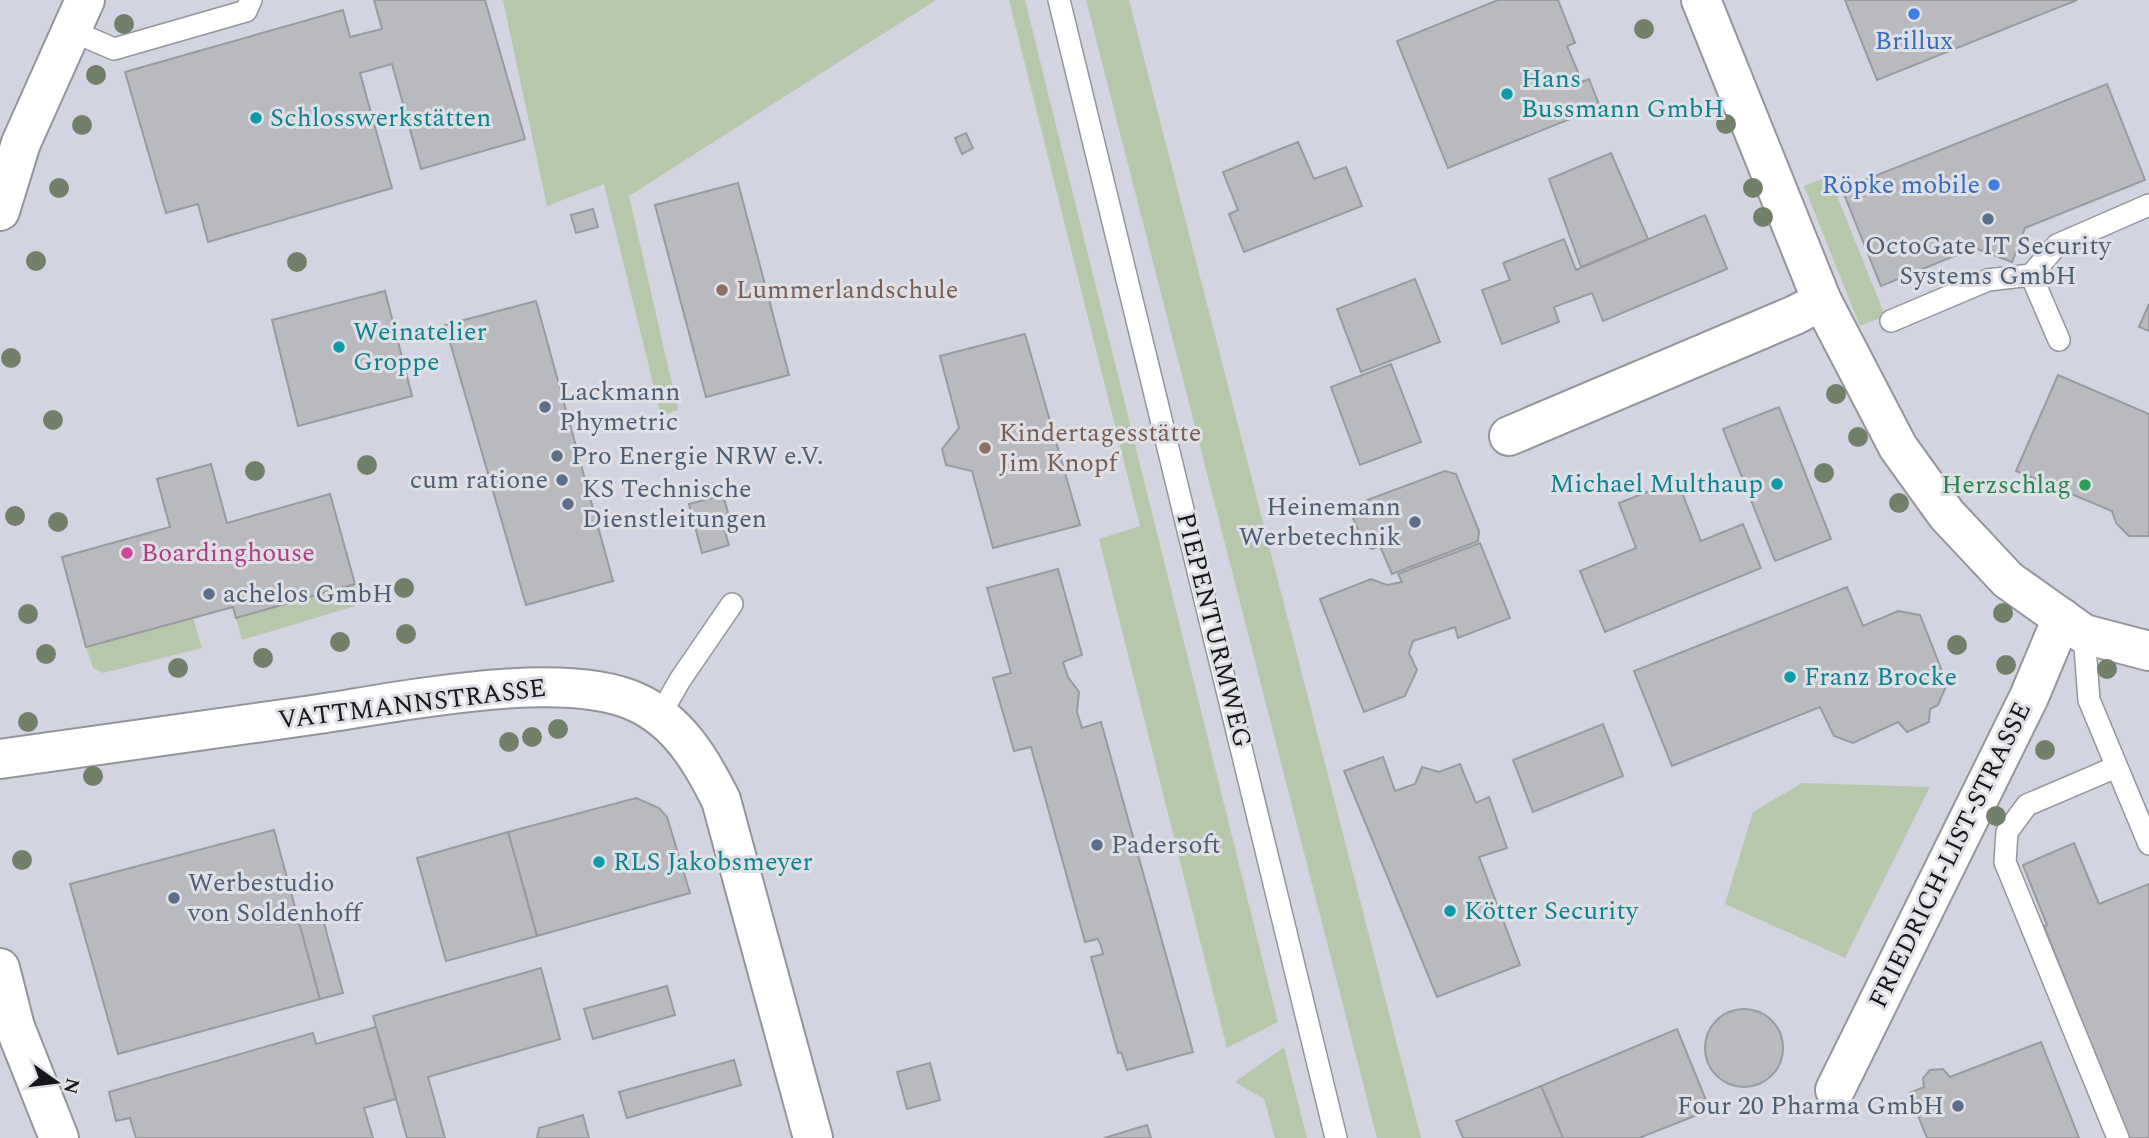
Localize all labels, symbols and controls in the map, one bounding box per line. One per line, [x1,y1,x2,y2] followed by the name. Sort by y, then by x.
[1906,6,1922,22] marker: Brillux
[1875,21,1953,61] place label: Brillux
[1521,59,1724,129] place label: Hans Bussmann GmbH
[1499,86,1515,102] marker: Hans Bussmann GmbH
[270,98,491,138] place label: Schlosswerkstätten
[248,110,264,126] marker: Schlosswerkstätten
[1822,165,1980,205] place label: Röpke mobile
[1986,177,2002,193] marker: Röpke mobile
[1980,211,1996,227] marker: OctoGate IT Security Systems GmbH
[1865,226,2112,296] place label: OctoGate IT Security Systems GmbH
[736,270,958,310] place label: Lummerlandschule
[714,282,730,298] marker: Lummerlandschule
[353,312,487,382] place label: Weinatelier Groppe
[331,339,347,355] marker: Weinatelier Groppe
[559,372,680,442] place label: Lackmann Phymetric
[537,399,553,415] marker: Lackmann Phymetric
[999,413,1201,483] place label: Kindertagesstätte Jim Knopf
[571,436,823,476] place label: Pro Energie NRW e.V.
[977,440,993,456] marker: Kindertagesstätte Jim Knopf
[549,448,565,464] marker: Pro Energie NRW e.V.
[410,460,548,500] place label: cum ratione
[1550,464,1763,504] place label: Michael Multhaup
[1941,465,2071,505] place label: Herzschlag
[582,469,767,539] place label: KS Technische Dienstleitungen
[554,472,570,488] marker: cum ratione
[1769,476,1785,492] marker: Michael Multhaup
[2077,477,2093,493] marker: Herzschlag
[1239,487,1401,557] place label: Heinemann Werbetechnik
[560,496,576,512] marker: KS Technische Dienstleitungen
[1165,508,1263,752] street label: PIEPENTURMWEG
[1407,514,1423,530] marker: Heinemann Werbetechnik
[141,533,315,573] place label: Boardinghouse
[119,545,135,561] marker: Boardinghouse
[223,574,393,614] place label: achelos GmbH
[201,586,217,602] marker: achelos GmbH
[1804,657,1957,697] place label: Franz Brocke
[276,668,548,740] street label: VATTMANNSTRASSE
[1782,669,1798,685] marker: Franz Brocke
[1858,695,2042,1015] street label: FRIEDRICH-LIST-STRASSE
[1111,825,1221,865] place label: Padersoft
[1089,837,1105,853] marker: Padersoft
[613,842,813,882] place label: RLS Jakobsmeyer
[591,854,607,870] marker: RLS Jakobsmeyer
[187,863,364,933] place label: Werbestudio von Soldenhoff
[166,890,182,906] marker: Werbestudio von Soldenhoff
[1464,891,1640,931] place label: Kötter Security
[1442,903,1458,919] marker: Kötter Security
[21,1047,91,1117] north arrow
[55,1075,87,1097] text: N
[1677,1086,1944,1126] place label: Four 20 Pharma GmbH
[1950,1098,1966,1114] marker: Four 20 Pharma GmbH

